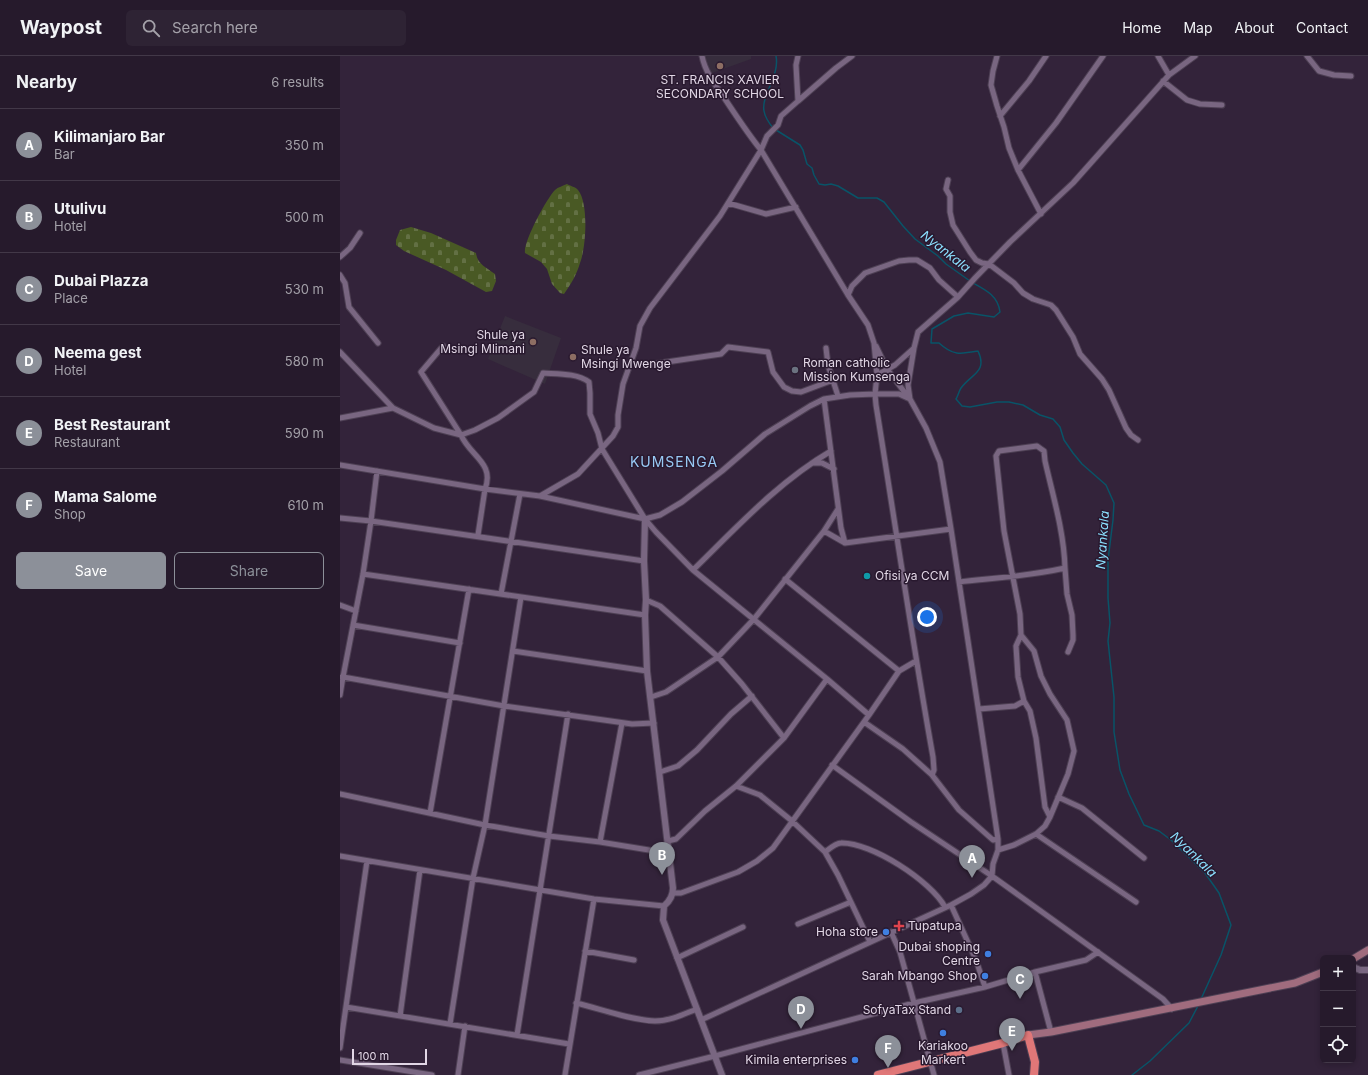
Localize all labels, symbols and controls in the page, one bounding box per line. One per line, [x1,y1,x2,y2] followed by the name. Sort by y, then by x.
[126,10,406,46] search box
[20,16,102,39] text: Waypost
[140,17,162,39] icon: search
[172,18,258,37] text: Search here
[1122,19,1161,36] text: Home
[1183,19,1213,36] text: Map
[1235,19,1274,36] text: About
[1296,19,1348,36] text: Contact
[715,61,725,71] marker: ST. FRANCIS XAVIER SECONDARY SCHOOL
[16,72,77,92] text: Nearby
[656,72,784,101] place label: ST. FRANCIS XAVIER SECONDARY SCHOOL
[271,74,324,90] text: 6 results
[54,127,165,146] text: Kilimanjaro Bar
[24,137,34,153] text: A
[285,137,324,153] text: 350 m
[54,146,75,162] text: Bar
[54,199,106,218] text: Utulivu
[25,209,33,225] text: B
[285,209,324,225] text: 500 m
[54,218,86,234] text: Hotel
[918,227,974,275] water label: Nyankala
[54,271,148,290] text: Dubai Plazza
[24,281,34,297] text: C
[285,281,324,297] text: 530 m
[54,290,88,306] text: Place
[440,327,525,356] place label: Shule ya Msingi Mlimani
[528,337,538,347] marker: Shule ya Msingi Mlimani
[581,342,671,371] place label: Shule ya Msingi Mwenge
[54,343,142,362] text: Neema gest
[568,352,578,362] marker: Shule ya Msingi Mwenge
[24,353,34,369] text: D
[285,353,324,369] text: 580 m
[803,355,910,384] place label: Roman catholic Mission Kumsenga
[54,362,86,378] text: Hotel
[790,365,800,375] marker: Roman catholic Mission Kumsenga
[54,415,170,434] text: Best Restaurant
[25,425,33,441] text: E
[285,425,324,441] text: 590 m
[54,434,120,450] text: Restaurant
[630,453,718,470] district label: KUMSENGA
[54,487,157,506] text: Mama Salome
[25,497,33,513] text: F
[287,497,324,513] text: 610 m
[54,506,86,522] text: Shop
[1092,510,1112,570] water label: Nyankala
[16,552,166,589] button: Save
[174,552,324,589] button: Share
[875,568,949,583] place label: Ofisi ya CCM
[862,571,872,581] marker: Ofisi ya CCM
[917,607,937,627] your location
[1167,828,1221,880] water label: Nyankala
[649,842,675,875] pin: B
[959,845,985,878] pin: A
[908,918,961,933] place label: Tupatupa
[893,920,905,932] marker: Tupatupa
[816,924,878,939] place label: Hoha store
[881,927,891,937] marker: Hoha store
[898,939,980,968] place label: Dubai shoping Centre
[983,949,993,959] marker: Dubai shoping Centre
[1320,955,1356,1063] map controls
[1320,955,1356,991] button: +
[1007,966,1033,999] pin: C
[861,968,977,983] place label: Sarah Mbango Shop
[980,971,990,981] marker: Sarah Mbango Shop
[1320,991,1356,1027] button: −
[788,996,814,1029] pin: D
[863,1002,951,1017] place label: SofyaTax Stand
[954,1005,964,1015] marker: SofyaTax Stand
[999,1018,1025,1051] pin: E
[1320,1027,1356,1063] button: locate
[938,1028,948,1038] marker: Kariakoo Markert
[875,1035,901,1068] pin: F
[918,1038,968,1067] place label: Kariakoo Markert
[352,1047,427,1066] scale bar
[358,1049,389,1063] text: 100 m
[745,1052,847,1067] place label: Kimila enterprises
[850,1055,860,1065] marker: Kimila enterprises

